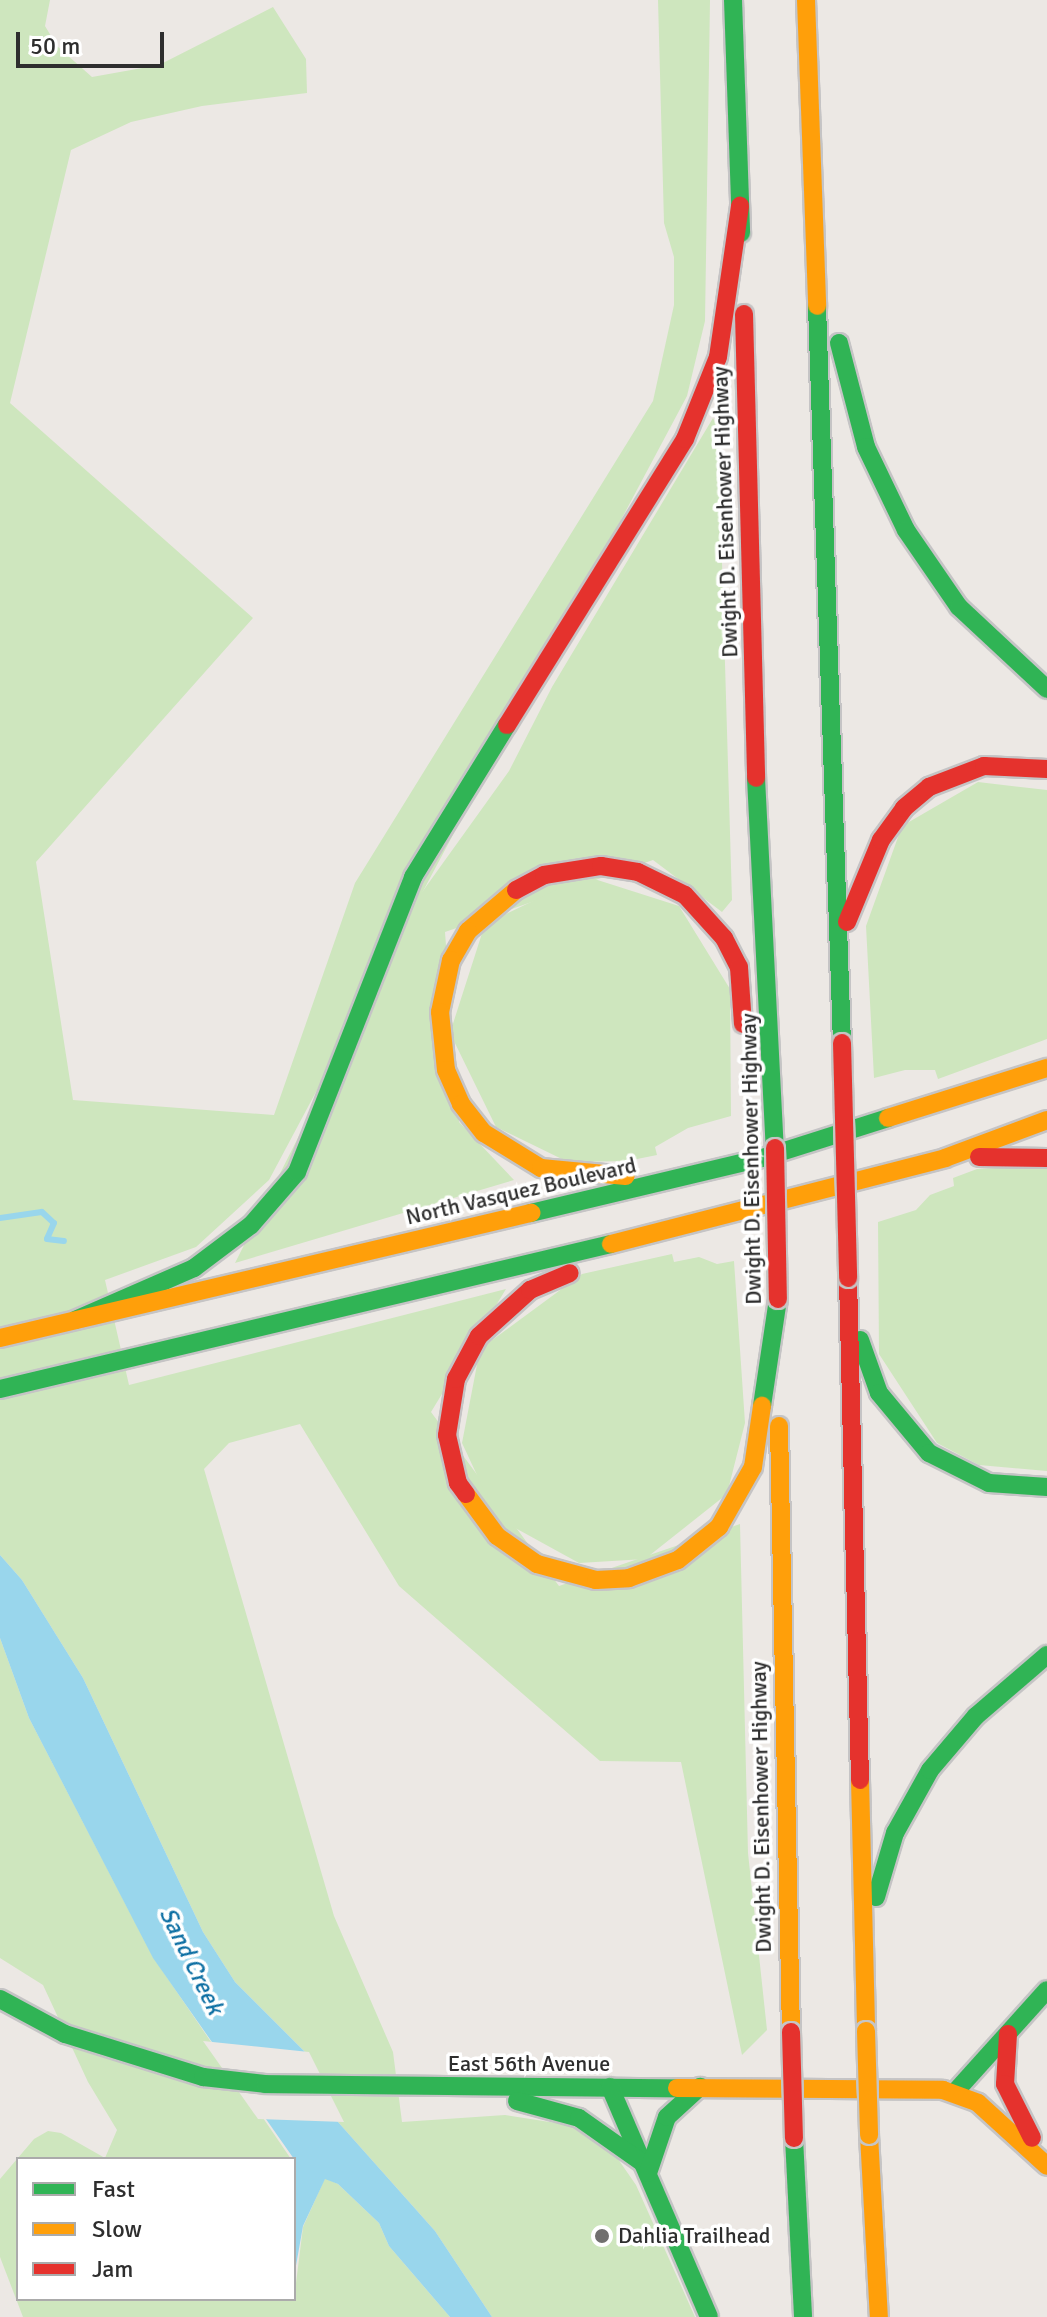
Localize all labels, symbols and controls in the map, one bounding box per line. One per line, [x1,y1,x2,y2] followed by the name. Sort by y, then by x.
[20,16,168,66] scale bar
[30,31,80,61] text: 50 m
[707,366,743,658] street label: Dwight D. Eisenhower Highway
[735,1013,767,1305] street label: Dwight D. Eisenhower Highway
[403,1152,639,1230] street label: North Vasquez Boulevard
[745,1661,777,1953] street label: Dwight D. Eisenhower Highway
[153,1903,229,2019] water label: Sand Creek
[448,2051,610,2077] street label: East 56th Avenue
[16,2157,296,2301] legend
[92,2174,135,2204] text: Fast
[92,2214,142,2244] text: Slow
[618,2223,771,2249] place label: Dahlia Trailhead
[593,2227,611,2245] marker: Dahlia Trailhead
[92,2254,133,2284] text: Jam

